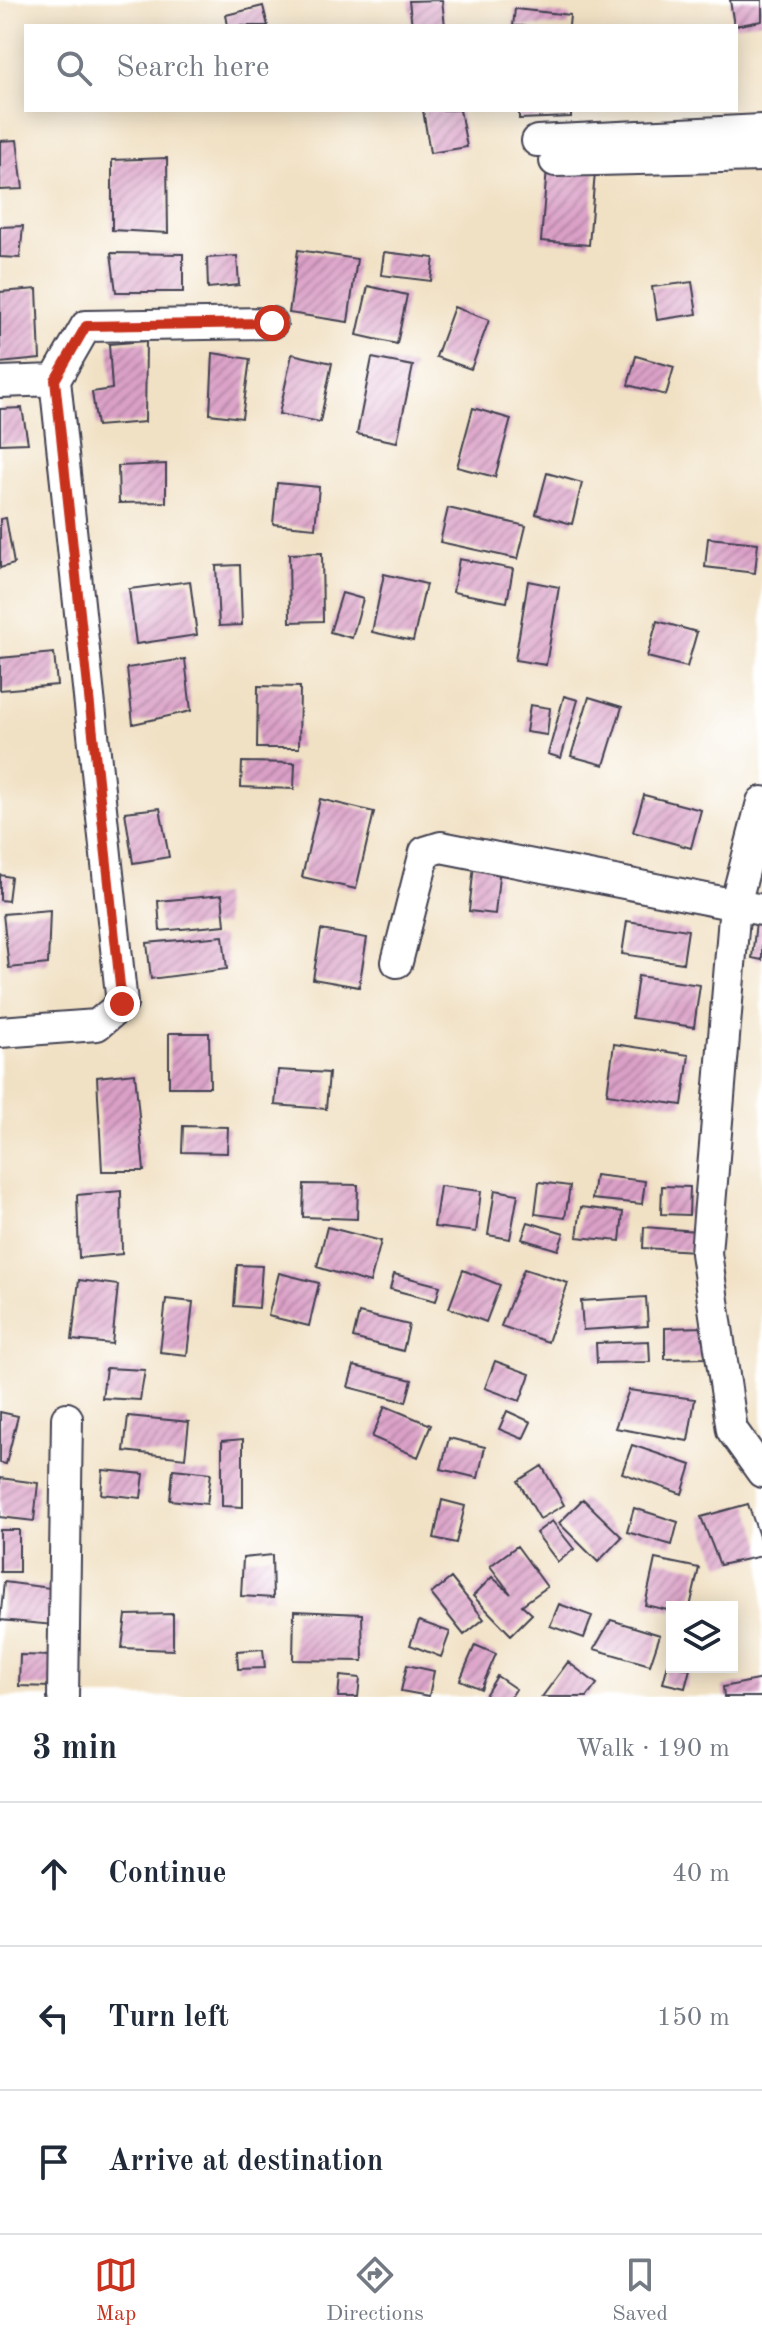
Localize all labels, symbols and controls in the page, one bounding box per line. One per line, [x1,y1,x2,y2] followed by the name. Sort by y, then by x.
[24,24,738,112] search box
[52,46,96,90] icon: search
[116,53,270,83] text: Search here
[254,305,290,341] route start
[104,986,140,1022] route end
[666,1601,738,1673] map controls
[666,1601,738,1673] button: layers
[32,1732,117,1766] text: 3 min
[576,1736,730,1762] text: Walk · 190 m
[32,1852,76,1896] icon: ahead
[108,1859,227,1889] text: Continue
[672,1861,730,1887] text: 40 m
[32,1996,76,2040] icon: left
[108,2003,229,2033] text: Turn left
[657,2005,730,2031] text: 150 m
[32,2140,76,2184] icon: arrive
[108,2147,383,2177] text: Arrive at destination
[94,2253,138,2328] tab: Map
[326,2253,424,2328] tab: Directions
[612,2253,668,2328] tab: Saved

